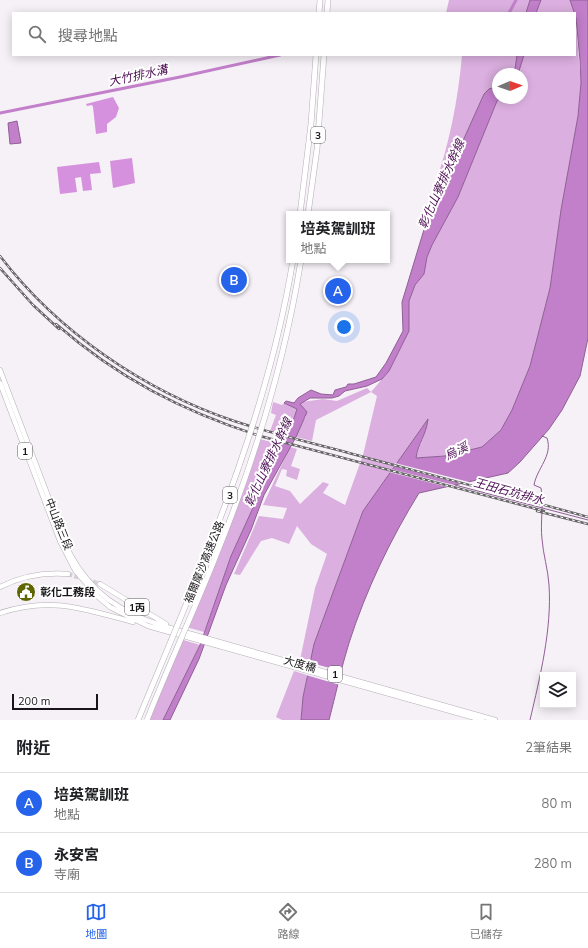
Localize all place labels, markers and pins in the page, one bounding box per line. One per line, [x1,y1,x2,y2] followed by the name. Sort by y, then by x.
[221,265,247,295] pin: B
[325,276,351,306] pin: A
[15,581,37,603] public building icon: 彰化工務段
[40,585,95,599] place label: 彰化工務段

